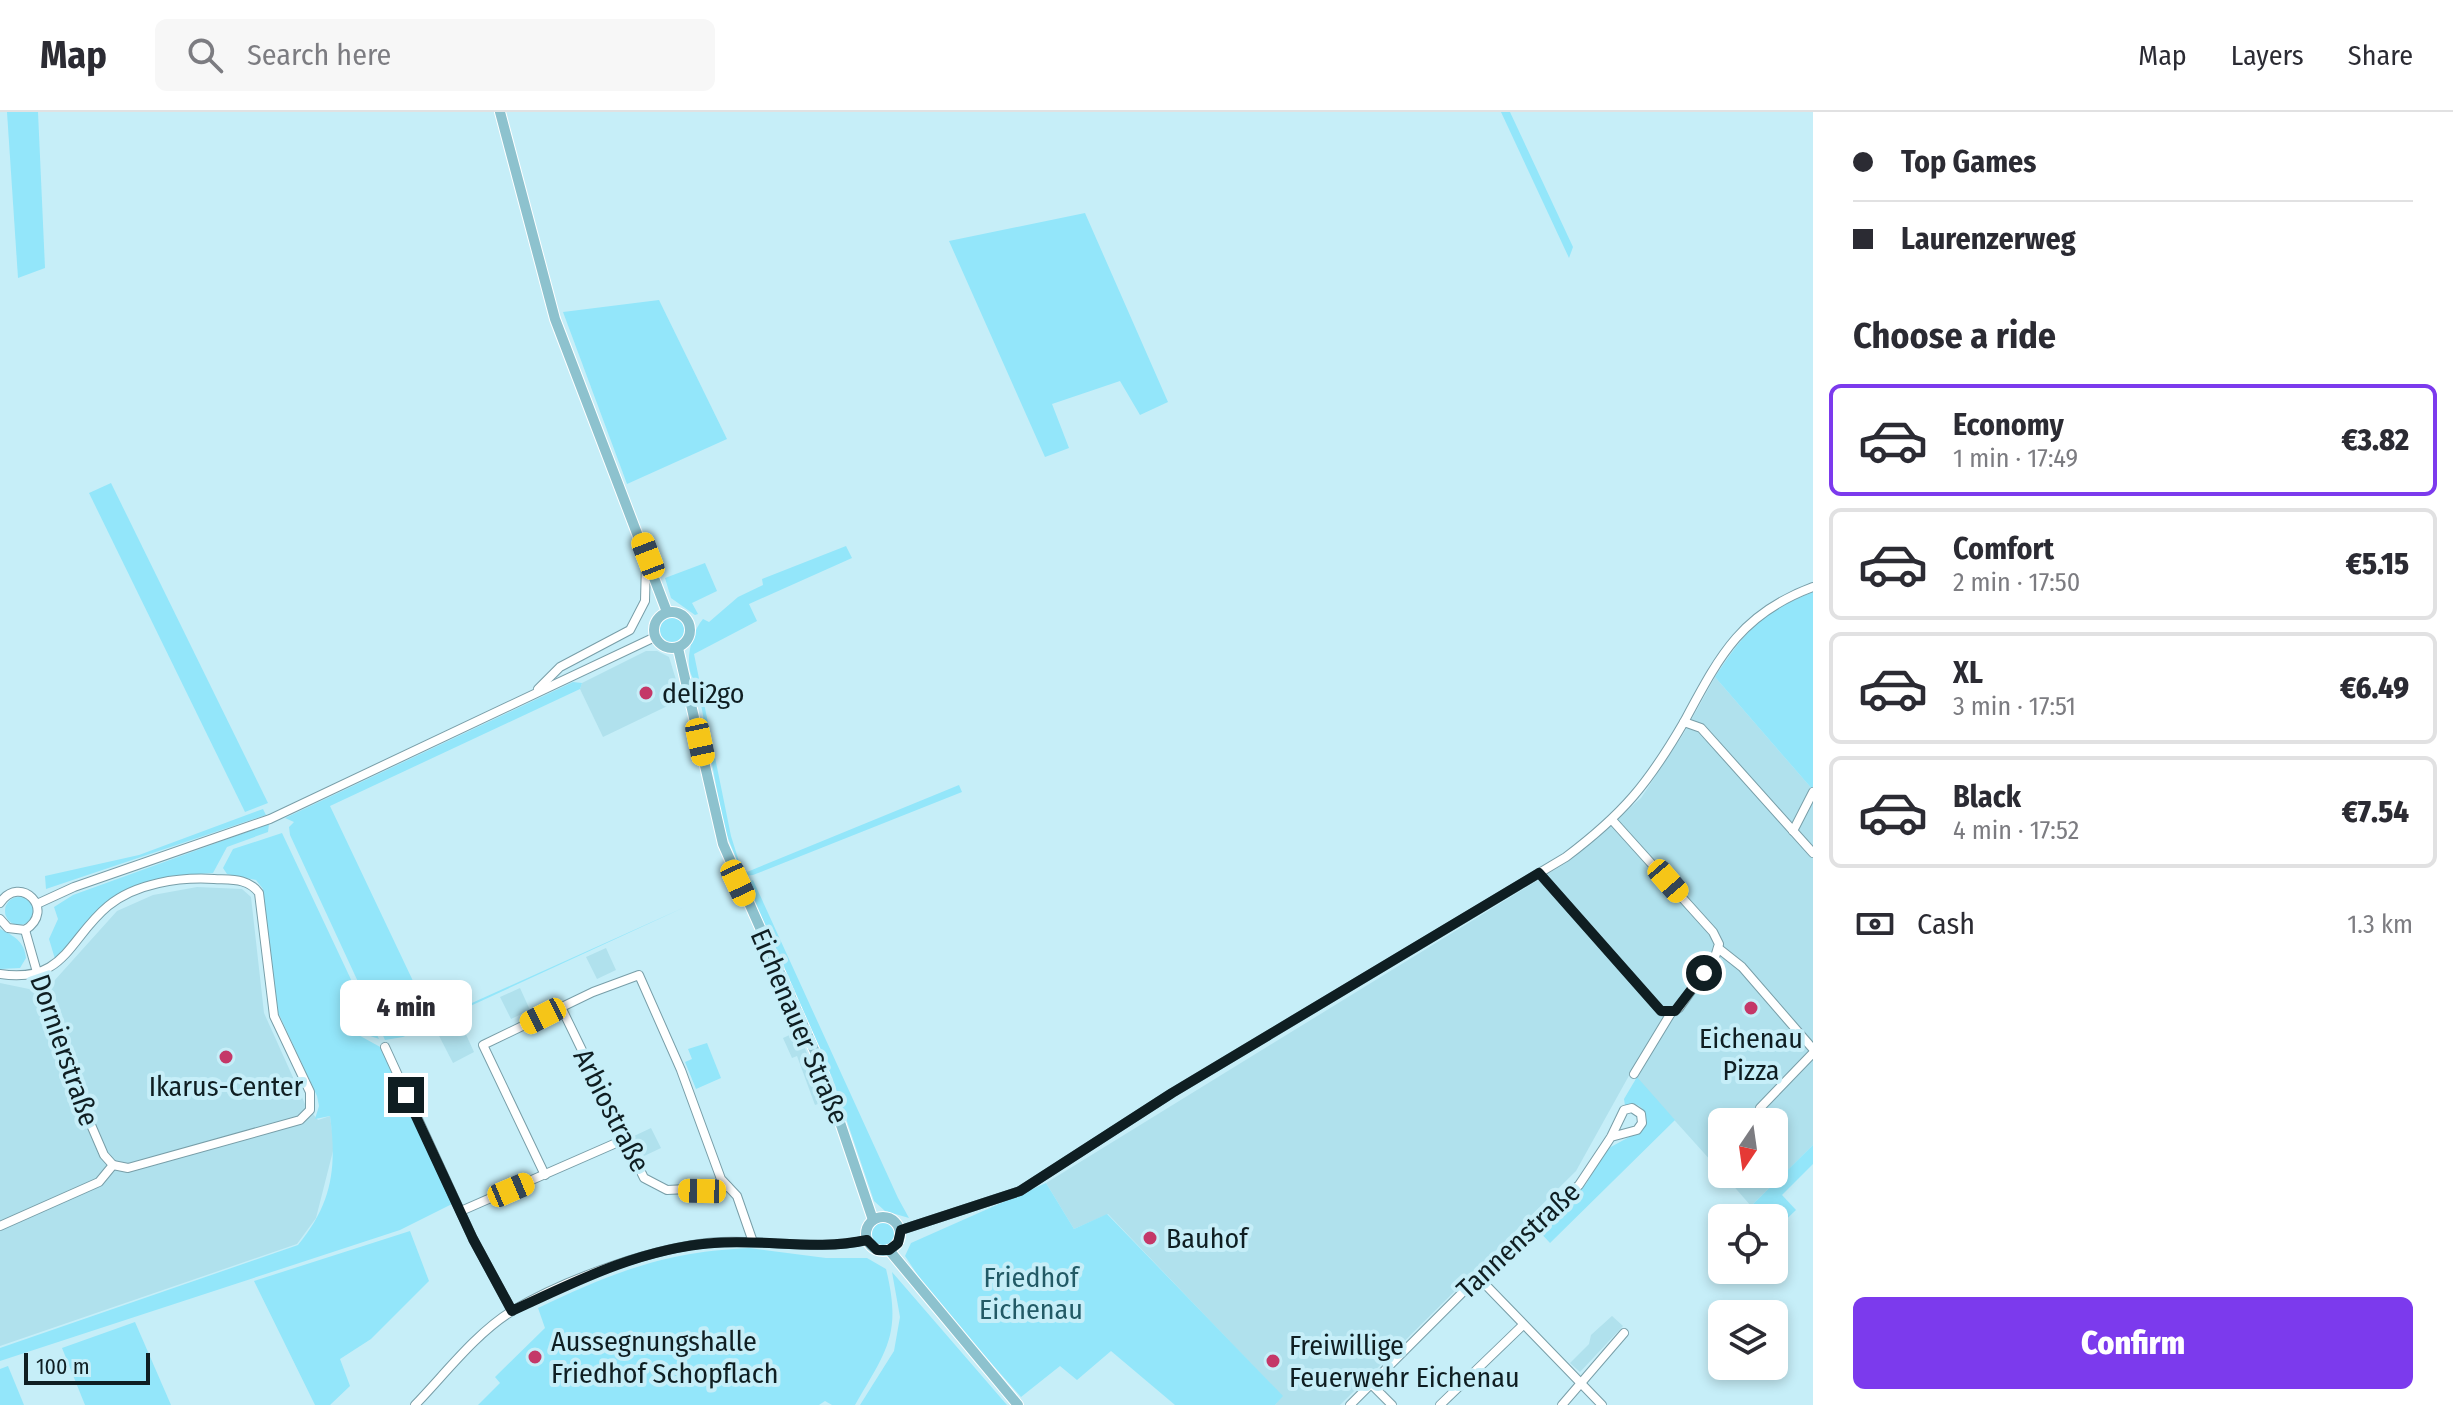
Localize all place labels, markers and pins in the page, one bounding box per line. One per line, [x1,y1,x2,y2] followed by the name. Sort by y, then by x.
[662,677,745,710] place label: deli2go
[637,684,655,702] marker: deli2go
[1742,999,1760,1017] marker: Eichenau Pizza
[1699,1022,1803,1087] place label: Eichenau Pizza
[217,1048,235,1066] marker: Ikarus-Center
[149,1070,304,1103] place label: Ikarus-Center
[1166,1222,1250,1255] place label: Bauhof
[1141,1229,1159,1247] marker: Bauhof
[551,1325,778,1390] place label: Aussegnungshalle Friedhof Schopflach
[1289,1329,1520,1394] place label: Freiwillige Feuerwehr Eichenau
[526,1348,544,1366] marker: Aussegnungshalle Friedhof Schopflach
[1264,1352,1282,1370] marker: Freiwillige Feuerwehr Eichenau

